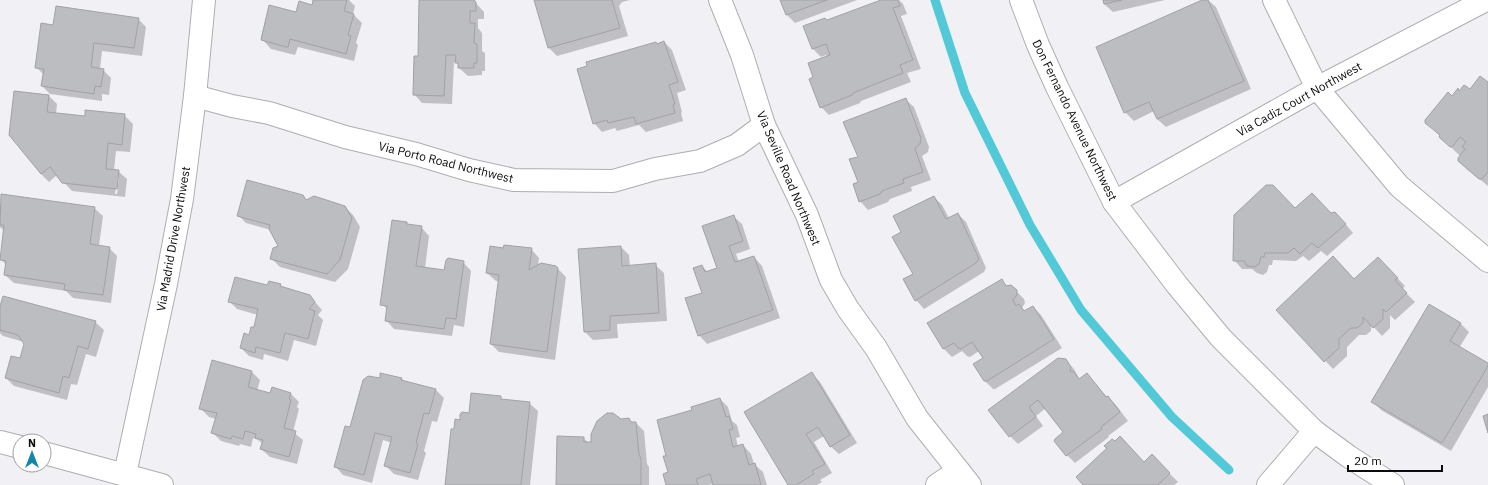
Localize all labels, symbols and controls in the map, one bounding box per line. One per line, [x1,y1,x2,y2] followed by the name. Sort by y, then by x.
[1029,37,1121,203] street label: Don Fernando Avenue Northwest
[1234,58,1364,140] street label: Via Cadiz Court Northwest
[754,109,824,247] street label: Via Seville Road Northwest
[377,138,515,186] street label: Via Porto Road Northwest
[153,165,193,313] street label: Via Madrid Drive Northwest
[12,433,52,473] north arrow
[28,436,36,450] text: N
[1348,447,1442,473] scale bar
[1354,453,1382,468] text: 20 m

